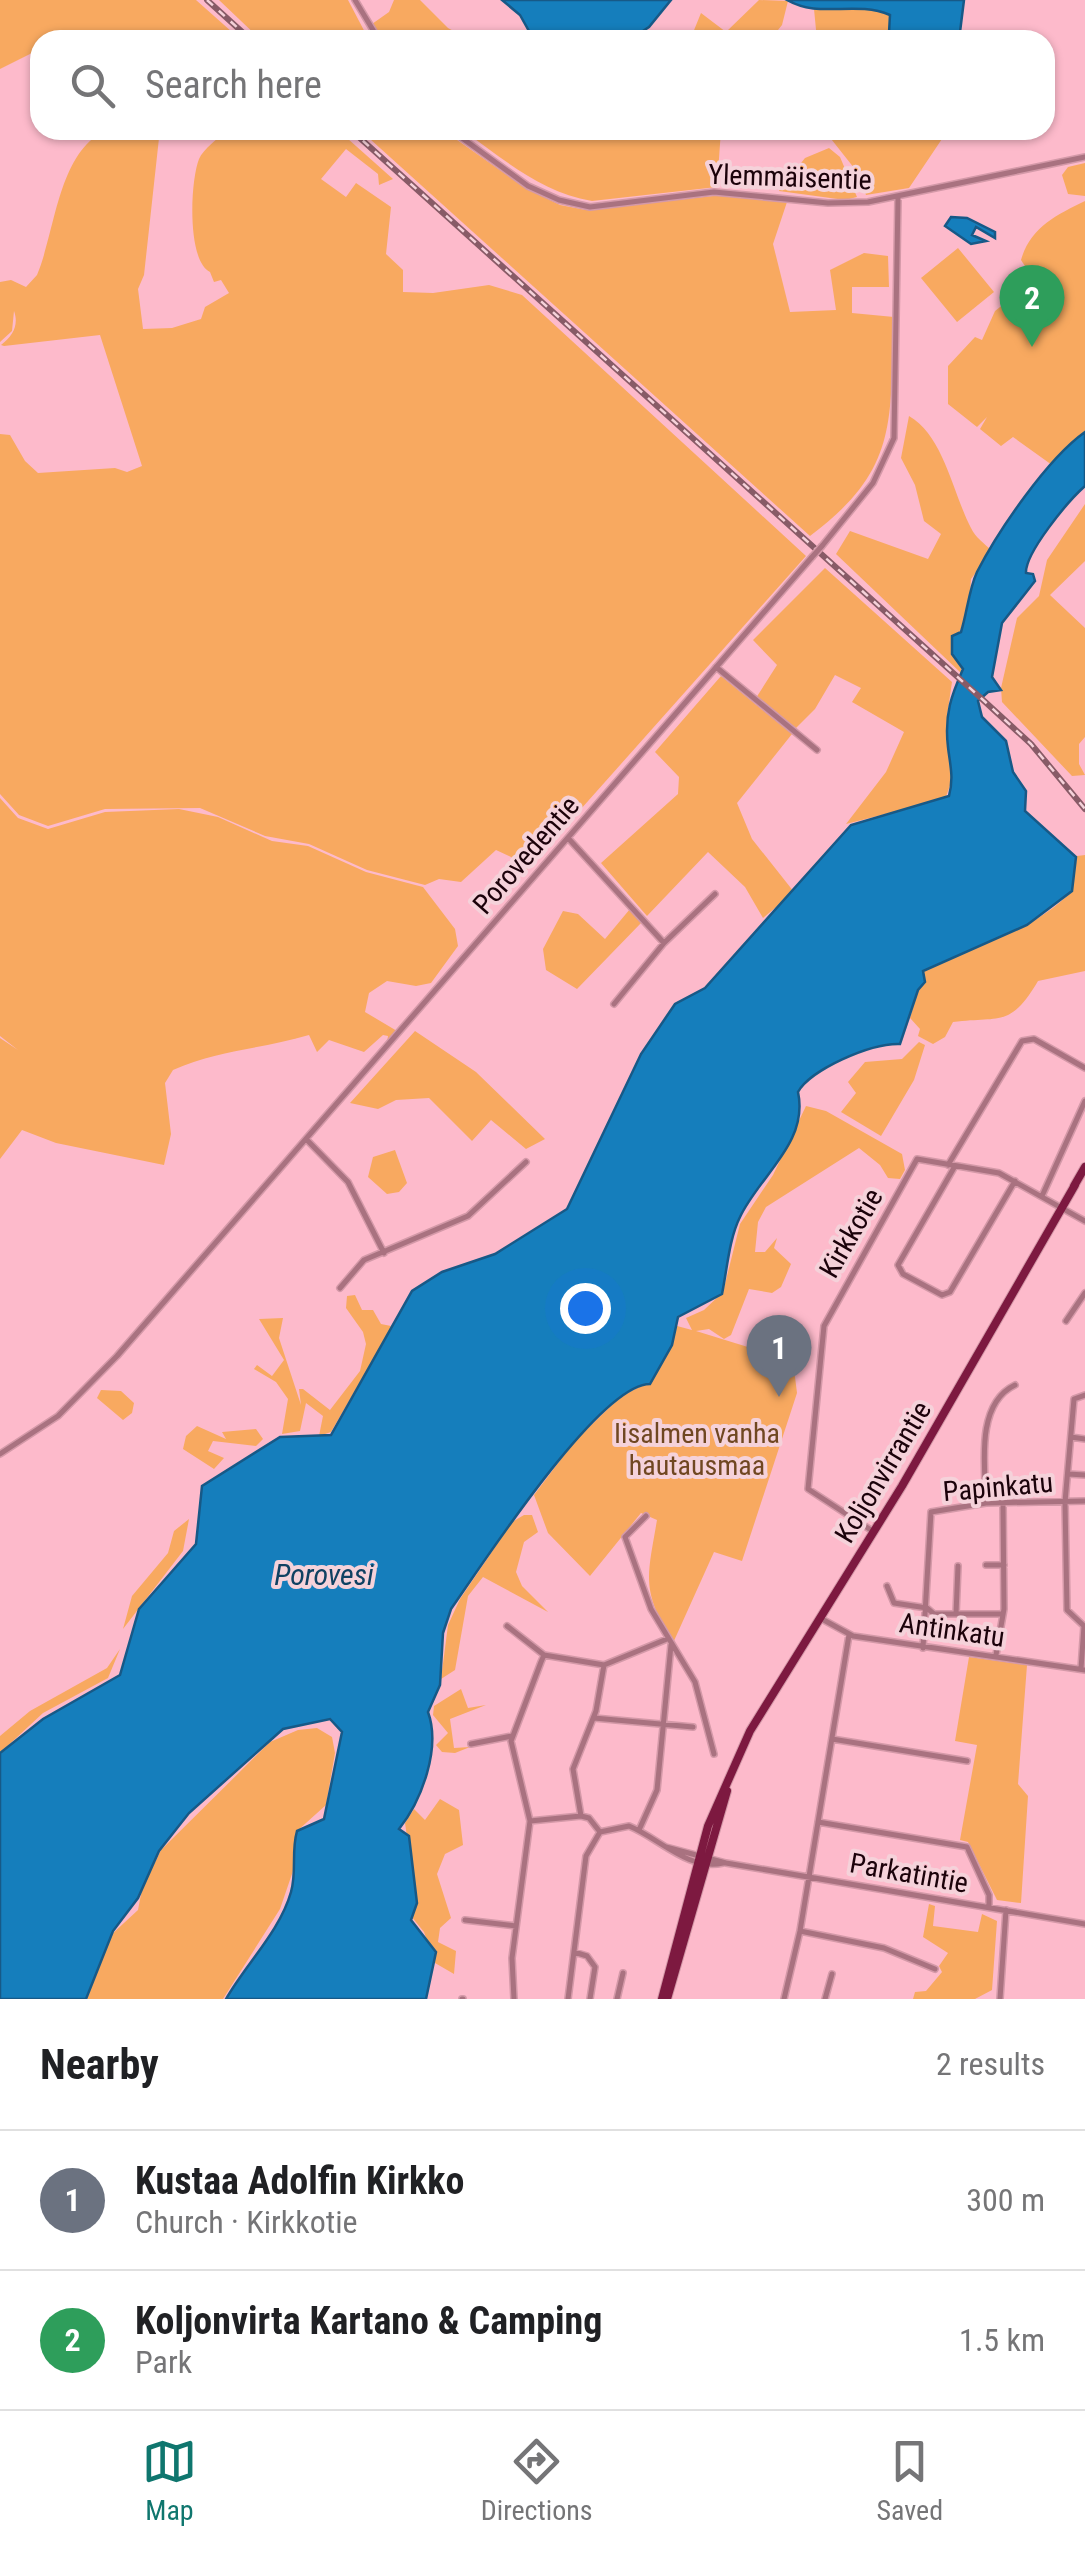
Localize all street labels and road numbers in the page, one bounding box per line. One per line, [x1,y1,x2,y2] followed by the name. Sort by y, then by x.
[708,158,872,196] street label: Ylemmäisentie
[466,790,586,920] street label: Porovedentie
[812,1183,890,1283] street label: Kirkkotie
[828,1395,938,1549] street label: Koljonvirrantie
[942,1466,1054,1508] street label: Papinkatu
[897,1606,1007,1654] street label: Antinkatu
[847,1846,971,1900] street label: Parkatintie

